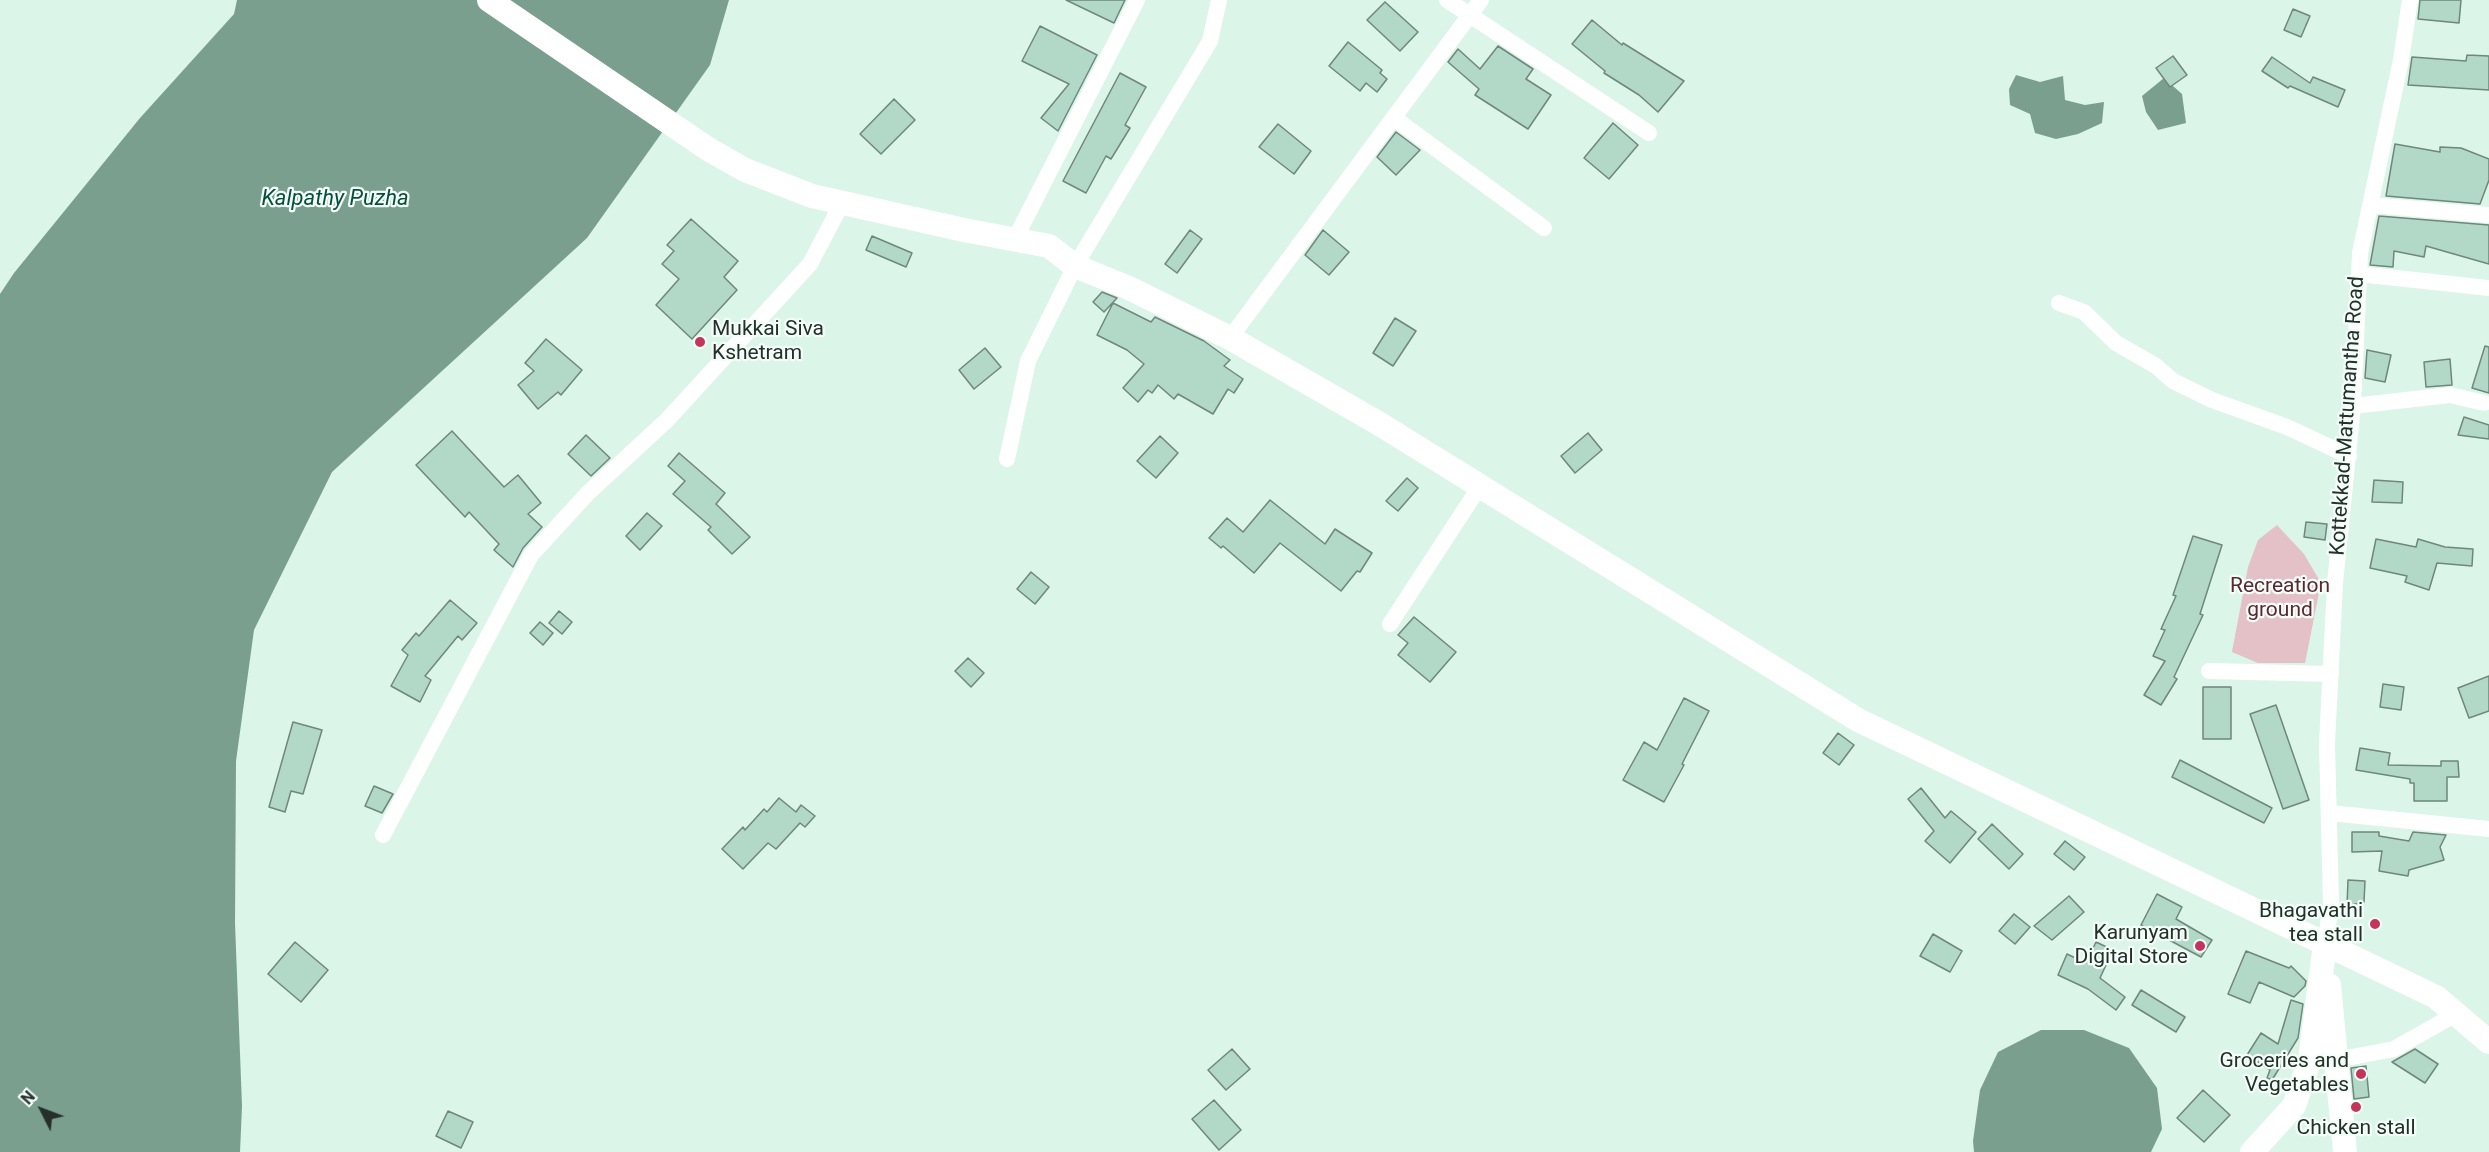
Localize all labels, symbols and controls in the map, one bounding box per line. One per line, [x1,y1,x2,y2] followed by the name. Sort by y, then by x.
[261,186,409,212] water label: Kalpathy Puzha
[2326,276,2370,556] street label: Kottekkad-Mattumantha Road
[712,317,824,367] place label: Mukkai Siva Kshetram
[693,335,707,349] marker: Mukkai Siva Kshetram
[2230,574,2330,624] park label: Recreation ground
[2259,899,2363,949] place label: Bhagavathi tea stall
[2368,917,2382,931] marker: Bhagavathi tea stall
[2074,921,2188,971] place label: Karunyam Digital Store
[2193,939,2207,953] marker: Karunyam Digital Store
[2219,1049,2349,1099] place label: Groceries and Vegetables
[2354,1067,2368,1081] marker: Groceries and Vegetables
[12,1080,72,1140] north arrow
[17,1087,39,1108] text: N
[2349,1100,2363,1114] marker: Chicken stall
[2296,1116,2416,1142] place label: Chicken stall

